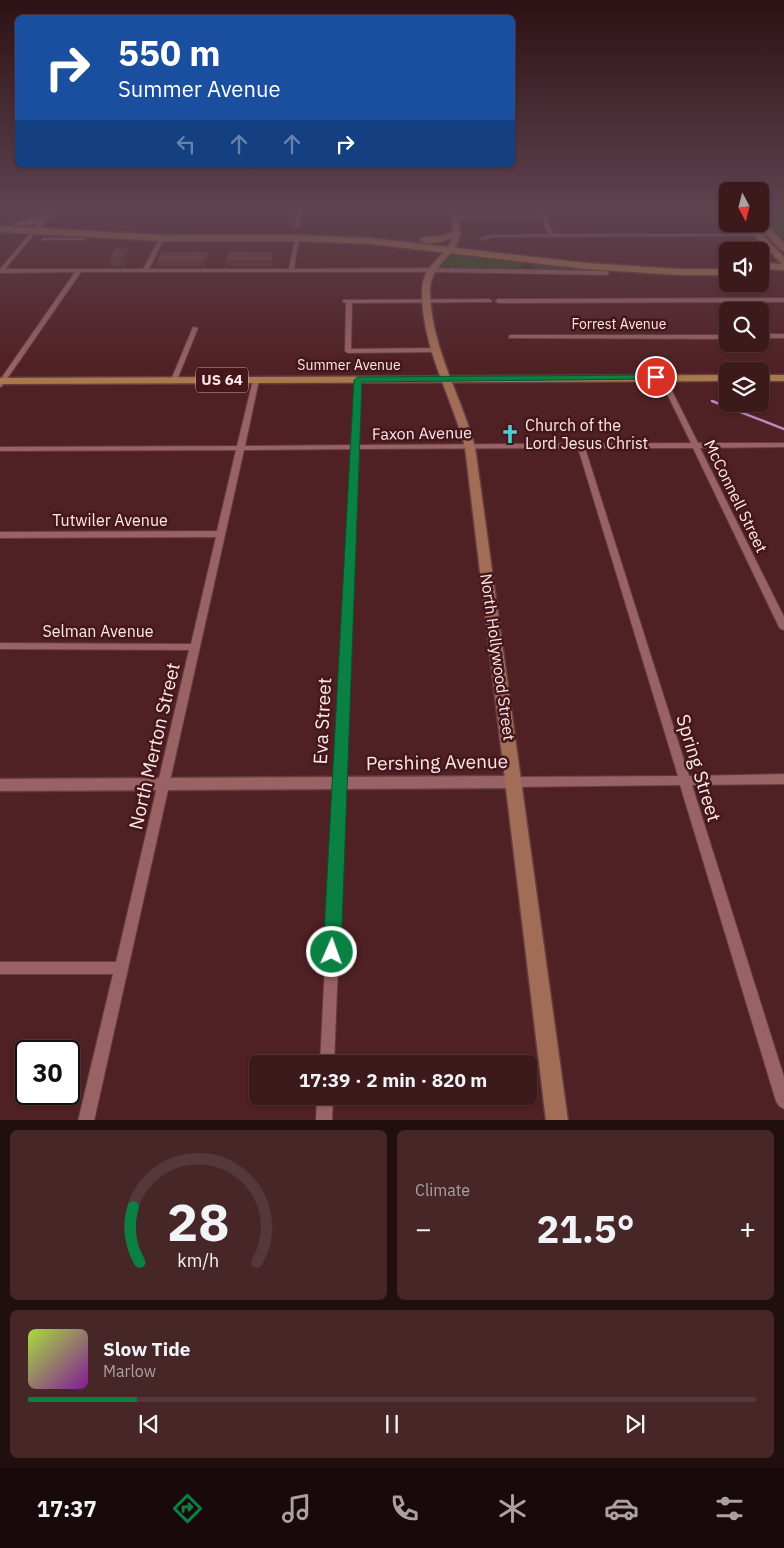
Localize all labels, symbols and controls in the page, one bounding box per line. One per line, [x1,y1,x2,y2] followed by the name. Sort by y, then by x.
[118,30,221,76] text: 550 m
[35,35,100,100] icon: right
[118,74,281,103] text: Summer Avenue
[172,130,200,158] icon: left
[225,130,253,158] icon: ahead
[278,130,306,158] icon: ahead
[331,130,359,158] icon: right
[719,182,769,232] north arrow
[719,182,769,412] map controls
[719,242,769,292] button: sound
[719,302,769,352] button: search
[572,315,667,333] street label: Forrest Avenue
[297,356,401,374] street label: Summer Avenue
[635,356,677,398] pin
[719,362,769,412] button: layers
[642,363,670,391] icon: arrive
[196,368,248,392] road number: US 64
[525,415,648,453] place label: Church of the Lord Jesus Christ
[372,422,472,444] street label: Faxon Avenue
[499,423,521,445] church icon: Church of the Lord Jesus Christ
[700,436,772,556] street label: McConnell Street
[52,510,168,530] street label: Tutwiler Avenue
[476,572,520,742] street label: North Hollywood Street
[42,621,154,641] street label: Selman Avenue
[123,660,185,832] street label: North Merton Street
[308,677,336,765] street label: Eva Street
[671,711,727,825] street label: Spring Street
[366,749,508,775] street label: Pershing Avenue
[305,925,357,977] position arrow
[15,1040,80,1105] speed limit sign: 30
[299,1068,487,1092] text: 17:39 · 2 min · 820 m
[415,1180,470,1200] text: Climate
[167,1188,230,1255] text: 28
[536,1204,635,1253] text: 21.5°
[415,1210,432,1247] text: −
[739,1210,756,1247] text: +
[178,1249,220,1272] text: km/h
[103,1337,190,1361] text: Slow Tide
[103,1361,156,1381] text: Marlow
[135,1410,163,1438] icon: previous
[378,1410,406,1438] icon: pause
[621,1410,649,1438] icon: next
[170,1491,205,1526] icon: directions
[279,1491,314,1526] icon: music
[387,1491,422,1526] icon: phone
[495,1491,530,1526] icon: climate
[604,1491,639,1526] icon: car
[712,1491,747,1526] icon: filters
[37,1494,97,1523] text: 17:37

